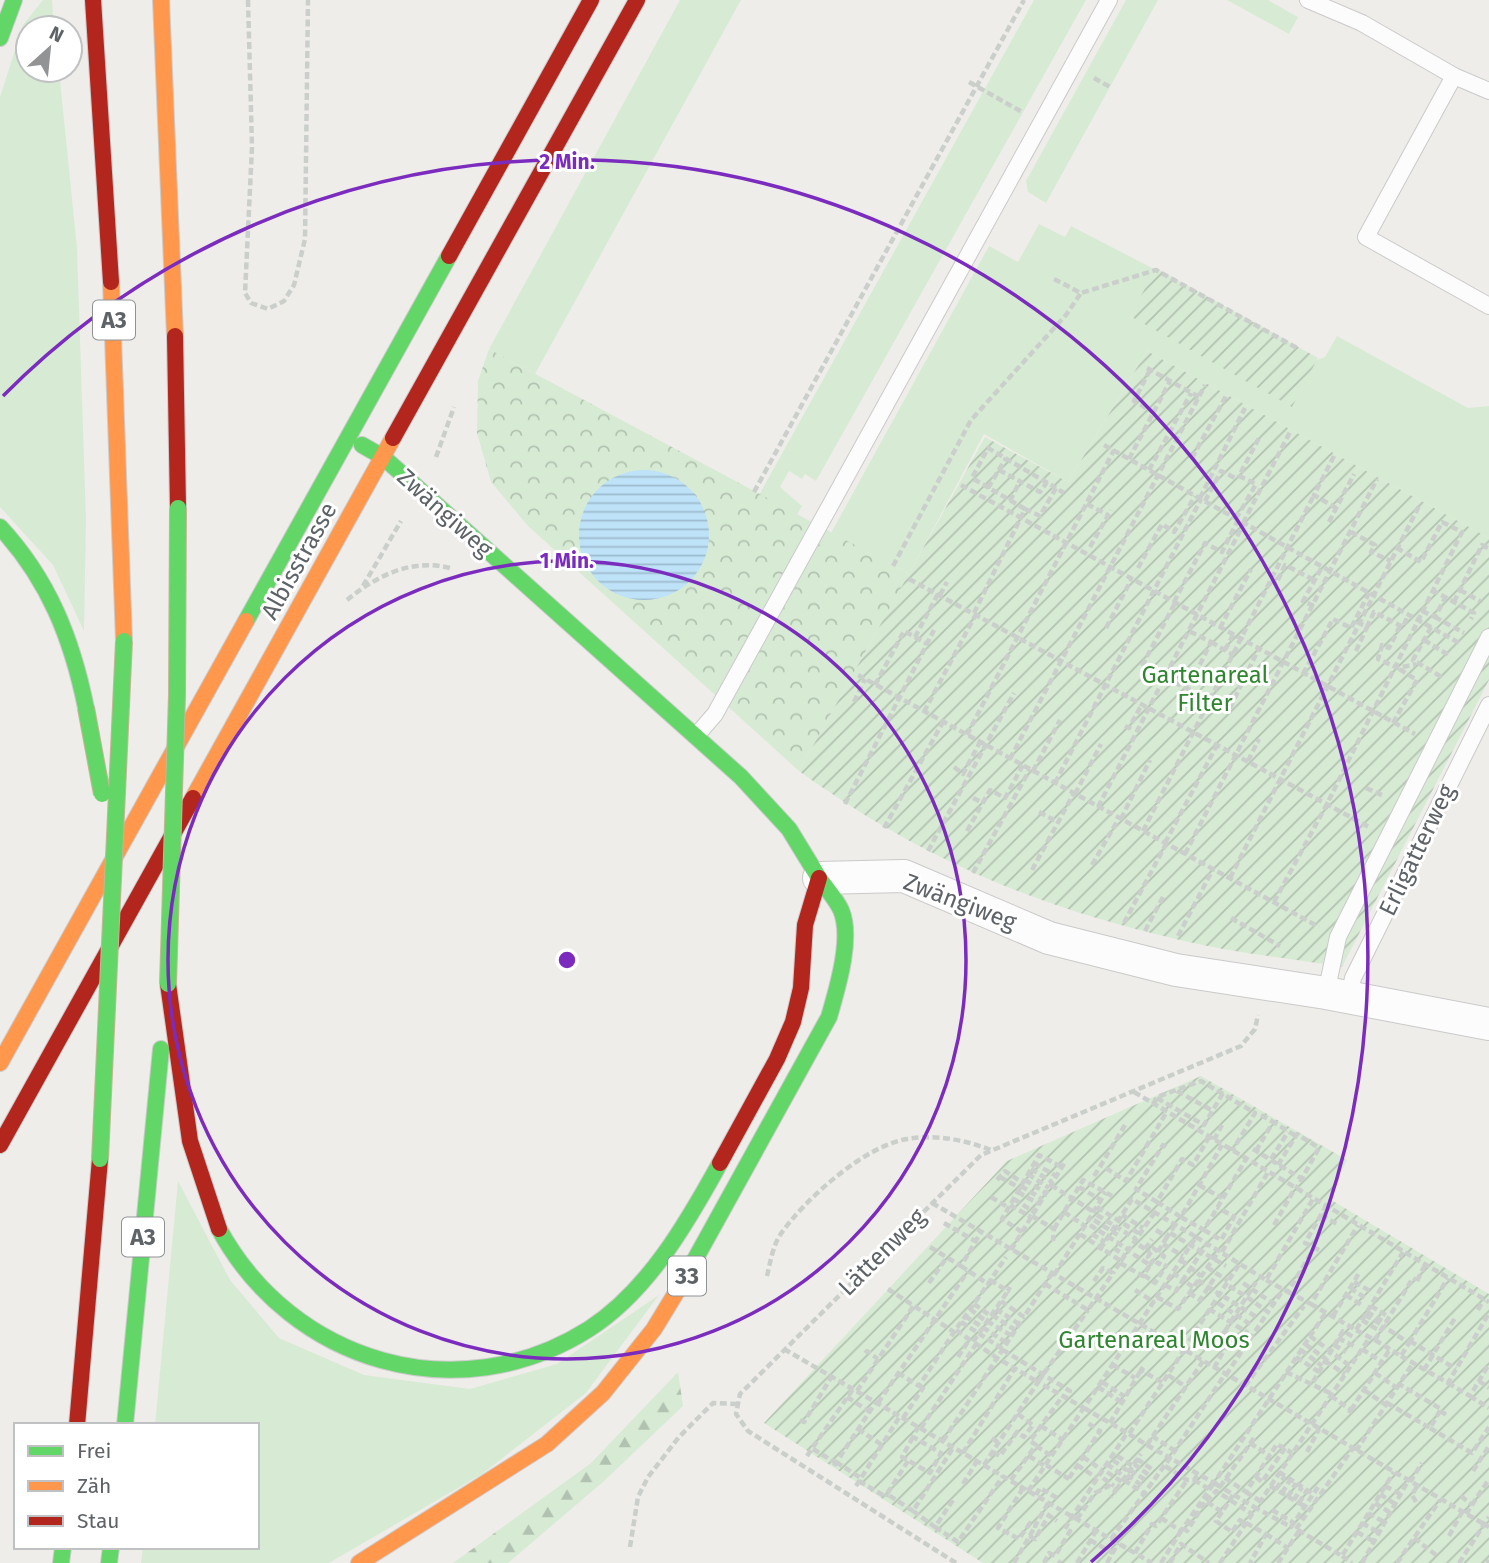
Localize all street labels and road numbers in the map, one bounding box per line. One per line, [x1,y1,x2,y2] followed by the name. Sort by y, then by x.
[93,300,135,340] road number: A3
[392,463,499,563] street label: Zwängiweg
[255,498,343,624] street label: Albisstrasse
[1373,779,1461,920] street label: Erligatterweg
[900,868,1021,936] street label: Zwängiweg
[833,1202,932,1301] street label: Lättenweg
[122,1218,164,1256] road number: A3
[668,1256,706,1296] road number: 33

